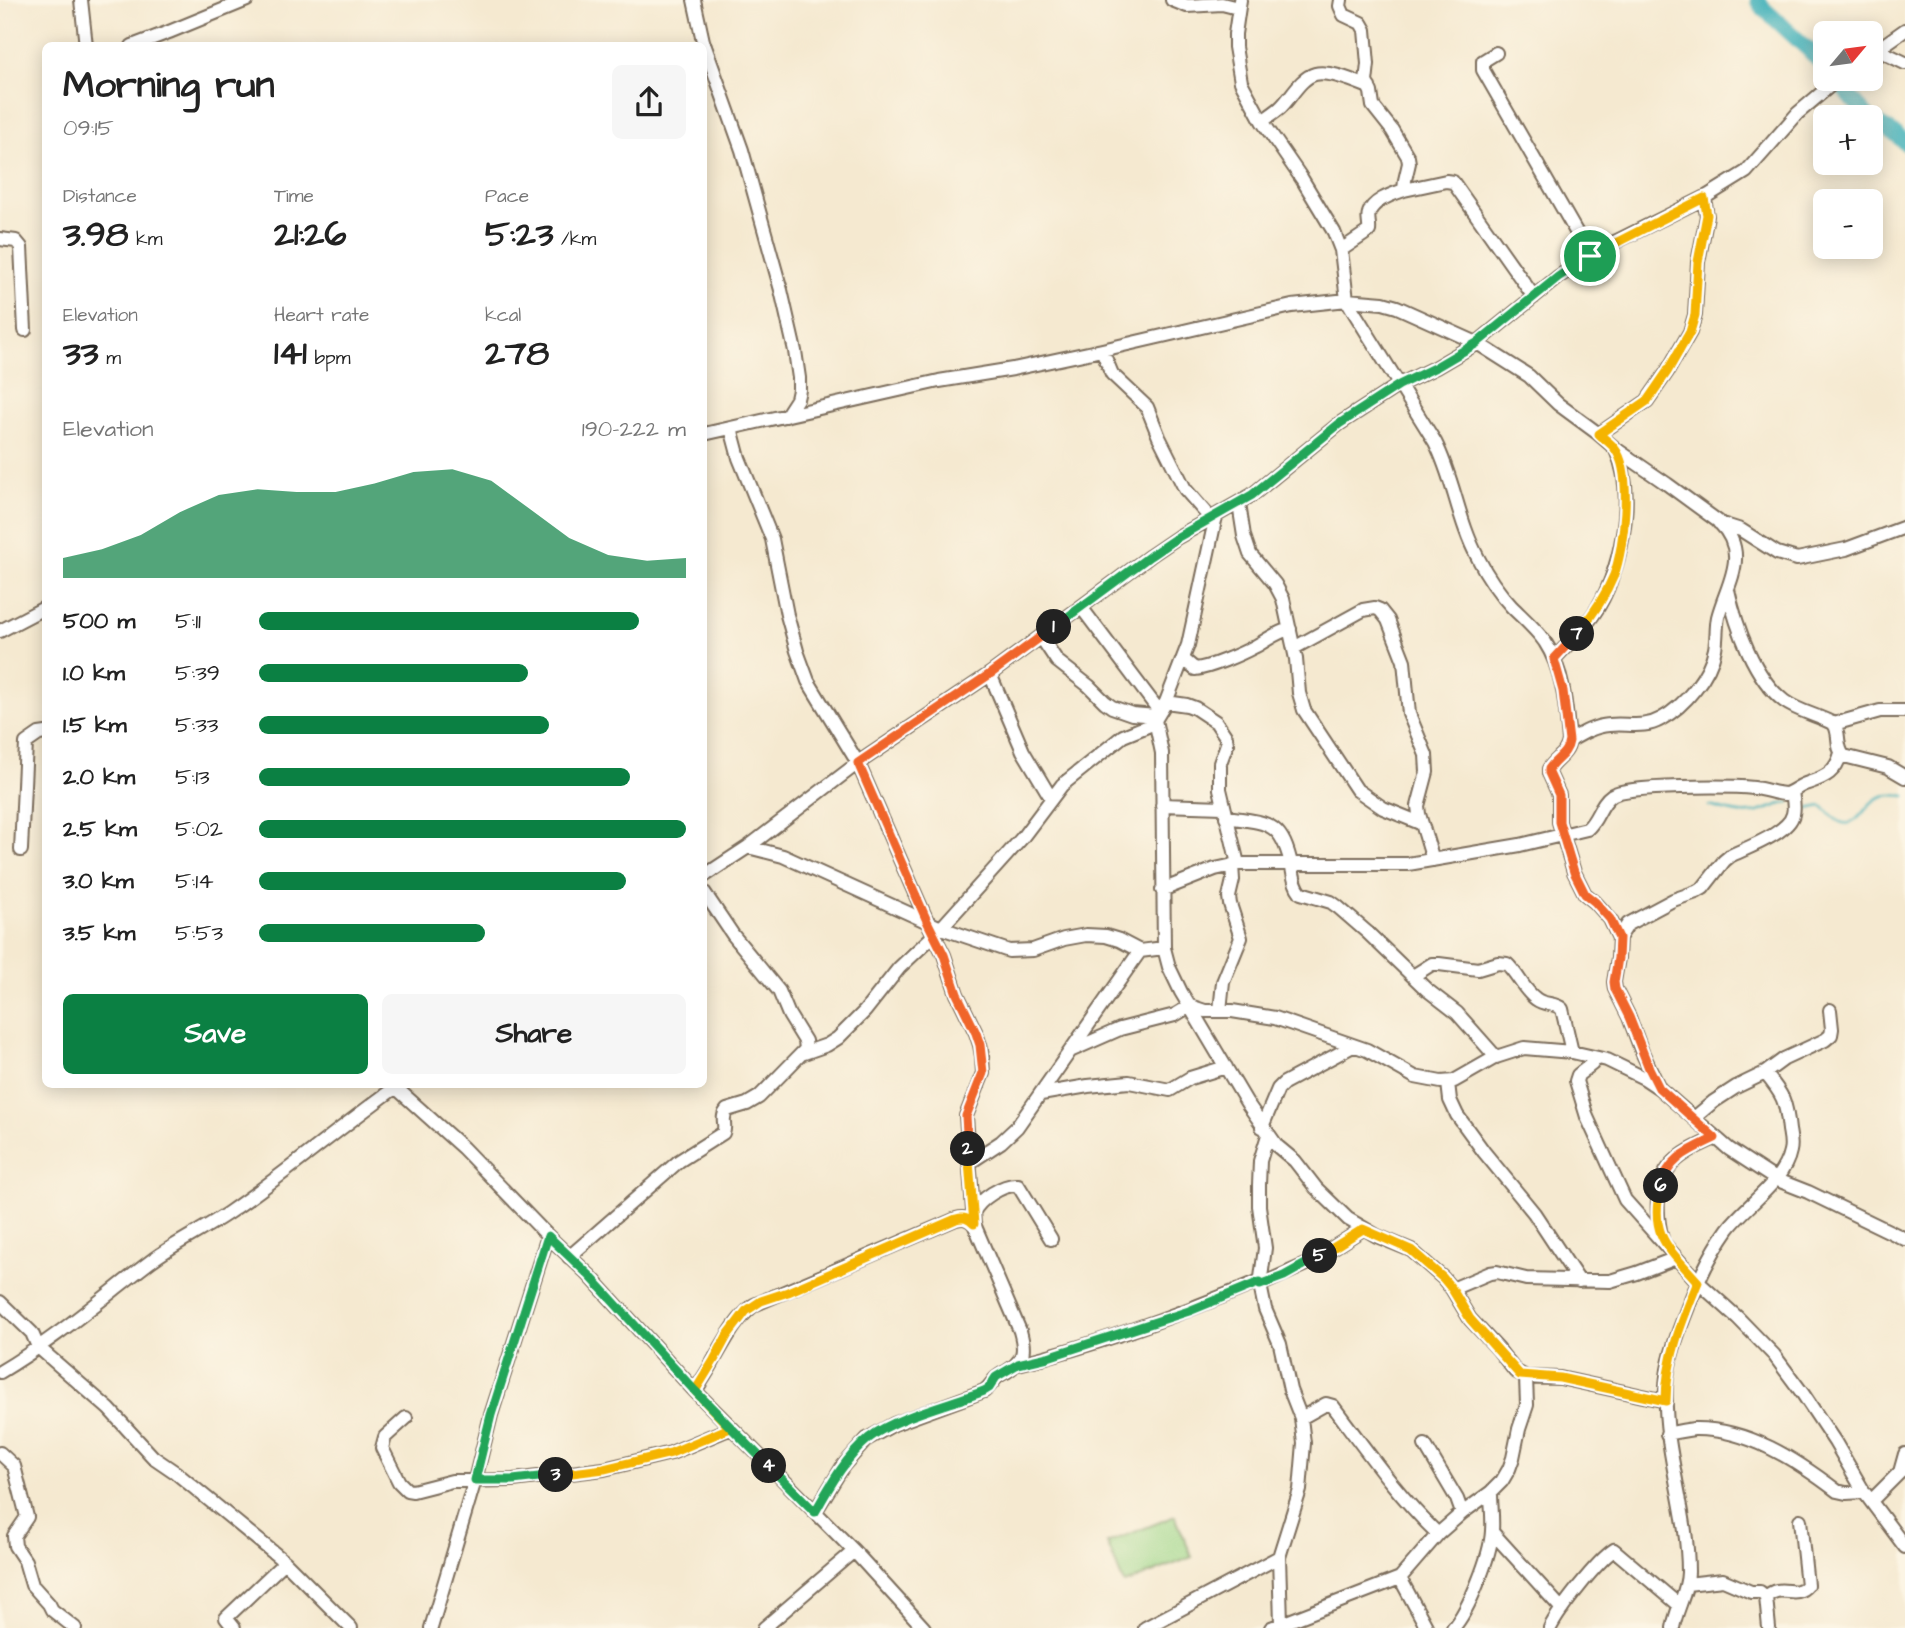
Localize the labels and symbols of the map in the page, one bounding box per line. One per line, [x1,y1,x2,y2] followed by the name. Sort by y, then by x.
[1813,21,1883,91] north arrow
[1560,226,1620,286] pin
[1036,610,1072,644] pin: 1
[1560,616,1594,652] pin: 7
[950,1132,986,1166] pin: 2
[1644,1168,1678,1204] pin: 6
[1302,1238,1338,1274] pin: 5
[752,1448,786,1484] pin: 4
[538,1458,574,1492] pin: 3

